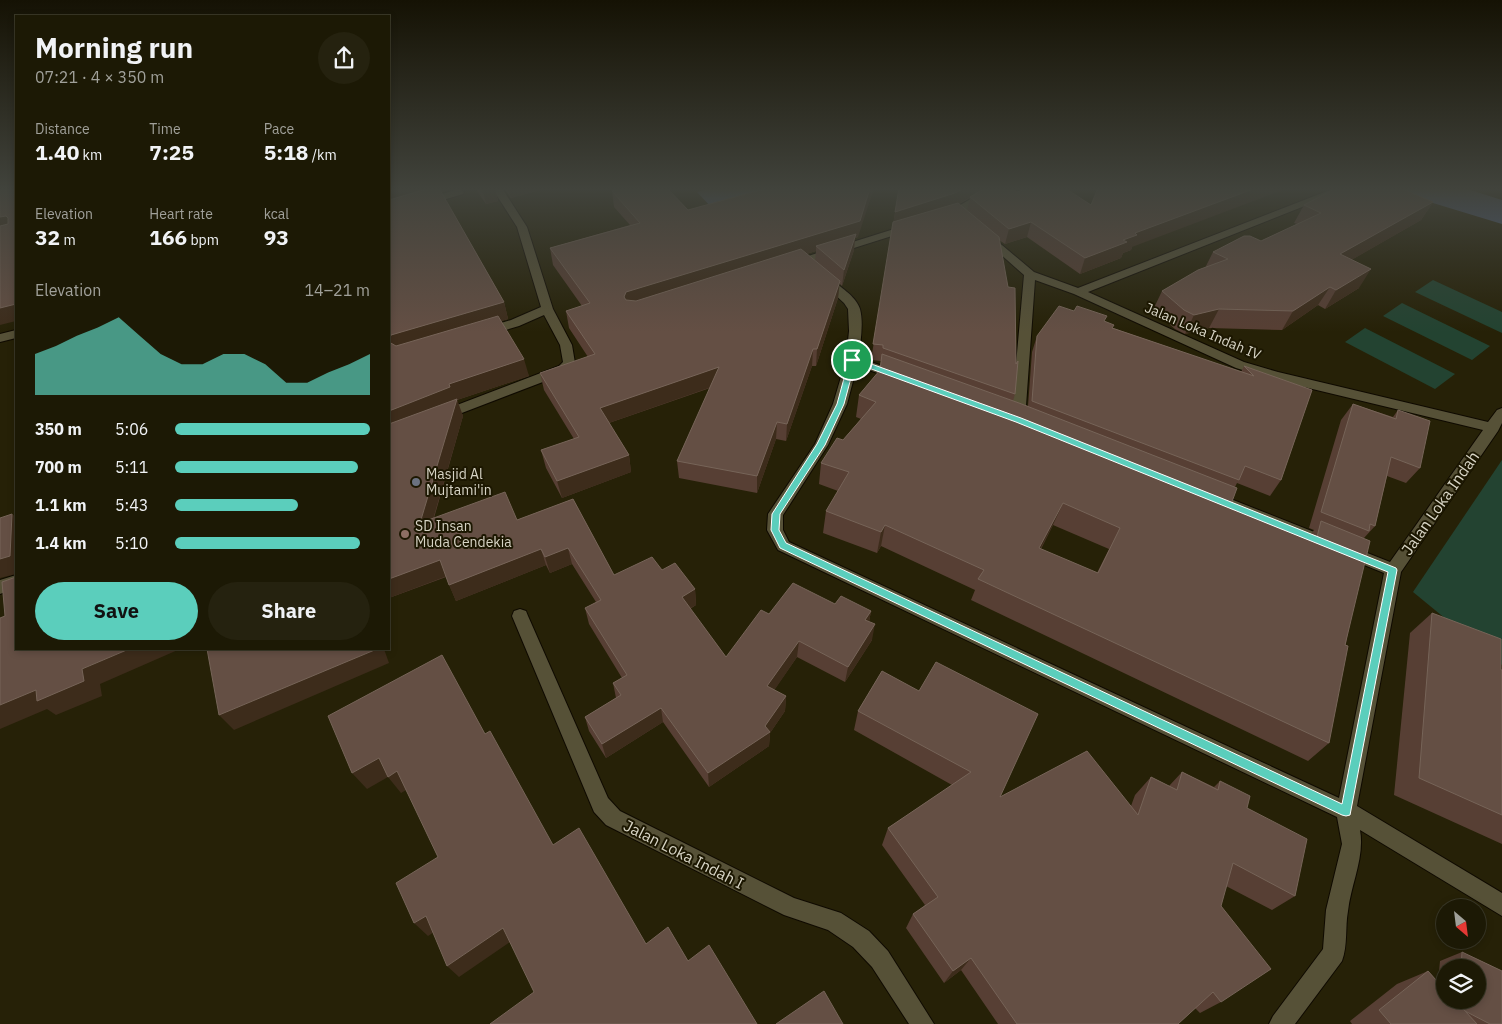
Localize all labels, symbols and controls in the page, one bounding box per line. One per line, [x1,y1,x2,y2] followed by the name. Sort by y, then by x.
[35,29,193,66] text: Morning run
[318,32,370,84] button: share
[35,67,164,87] text: 07:21 · 4 × 350 m
[35,120,90,138] text: Distance
[149,120,181,138] text: Time
[264,120,294,138] text: Pace
[35,138,79,166] text: 1.40
[149,138,194,166] text: 7:25
[264,138,308,166] text: 5:18
[79,146,102,164] text: km
[308,146,337,164] text: /km
[35,205,93,223] text: Elevation
[149,205,213,223] text: Heart rate
[264,205,289,223] text: kcal
[35,223,60,251] text: 32
[149,223,187,251] text: 166
[264,223,289,251] text: 93
[60,231,76,249] text: m
[187,231,219,249] text: bpm
[35,280,101,300] text: Elevation
[304,280,370,300] text: 14–21 m
[1142,298,1264,364] street label: Jalan Loka Indah IV
[831,339,873,381] pin
[838,346,866,374] icon: arrive
[35,419,82,439] text: 350 m
[115,419,148,439] text: 5:06
[1397,447,1483,559] street label: Jalan Loka Indah
[35,457,82,477] text: 700 m
[115,457,148,477] text: 5:11
[426,465,492,499] place label: Masjid Al Mujtami'in
[410,476,422,488] marker: Masjid Al Mujtami'in
[35,495,86,515] text: 1.1 km
[115,495,148,515] text: 5:43
[415,517,512,551] place label: SD Insan Muda Cendekia
[399,528,411,540] marker: SD Insan Muda Cendekia
[35,533,86,553] text: 1.4 km
[115,533,148,553] text: 5:10
[35,582,198,640] button: Save
[208,582,370,640] button: Share
[620,815,748,893] street label: Jalan Loka Indah I
[1436,899,1486,949] north arrow
[1436,899,1486,1009] map controls
[1436,959,1486,1009] button: layers

